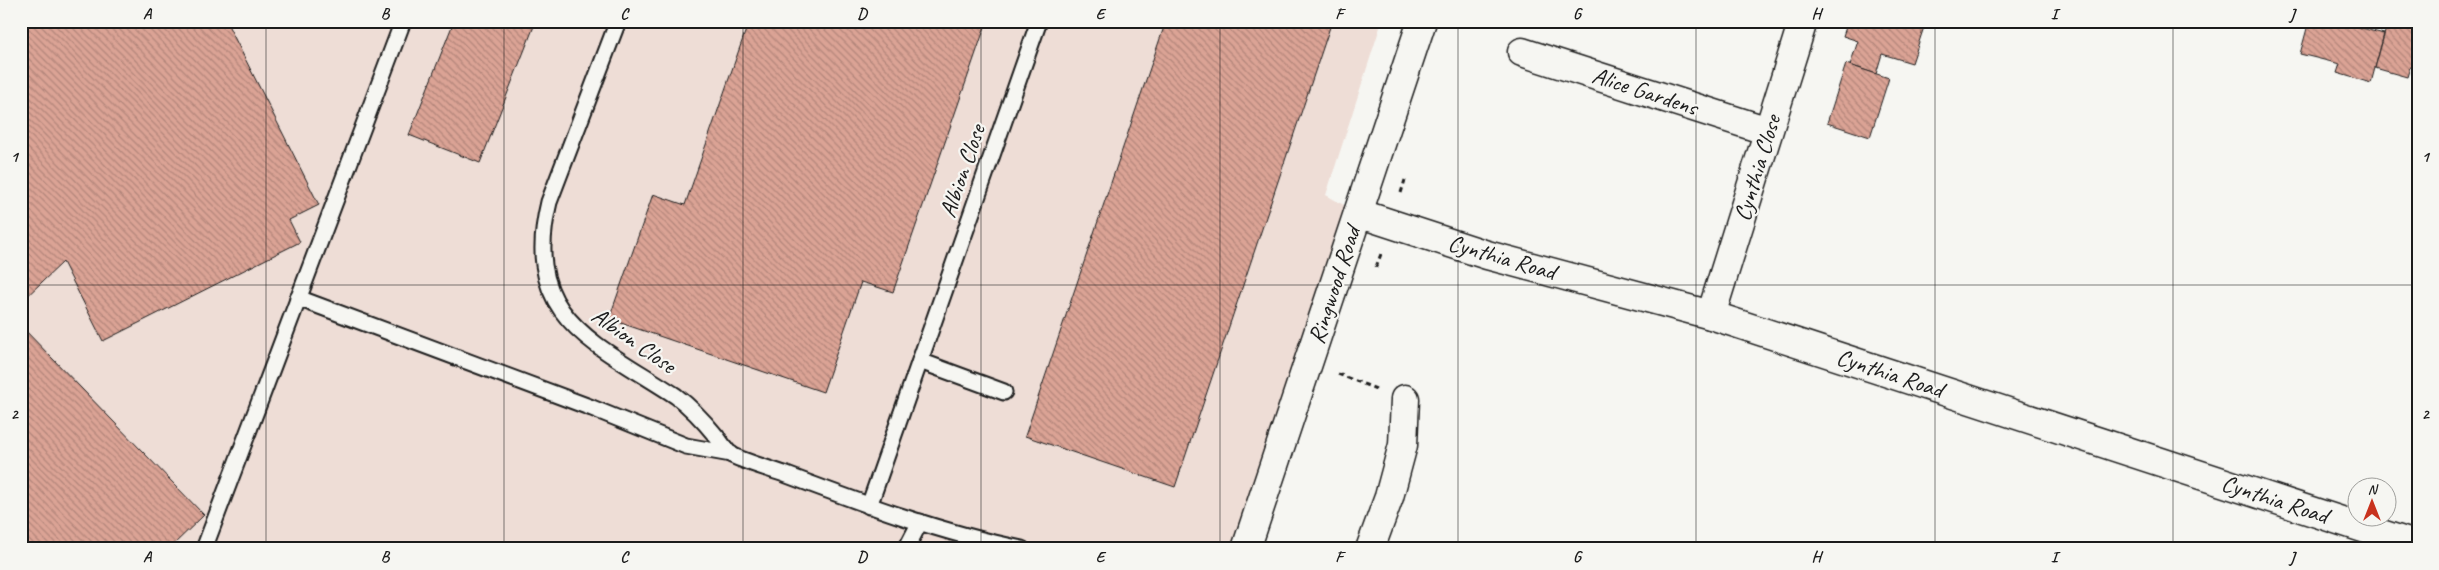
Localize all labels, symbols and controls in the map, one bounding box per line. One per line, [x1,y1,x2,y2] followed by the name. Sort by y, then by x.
[143,4,153,24] text: A
[381,4,391,24] text: B
[620,4,630,24] text: C
[857,4,868,24] text: D
[1096,4,1107,24] text: E
[1335,4,1346,24] text: F
[1573,4,1583,24] text: G
[1811,4,1823,24] text: H
[2051,4,2061,24] text: I
[2288,4,2297,24] text: J
[1589,60,1703,123] street label: Alice Gardens
[1727,109,1788,225] street label: Cynthia Close
[932,119,993,221] street label: Albion Close
[10,147,19,167] text: 1
[2421,147,2430,167] text: 1
[1301,219,1368,347] street label: Ringwood Road
[1445,227,1563,288] street label: Cynthia Road
[586,300,684,381] street label: Albion Close
[1833,342,1951,405] street label: Cynthia Road
[10,404,19,424] text: 2
[2421,404,2430,424] text: 2
[2218,468,2336,531] street label: Cynthia Road
[2346,478,2396,528] north arrow
[2368,481,2379,498] text: N
[143,547,153,567] text: A
[381,547,391,567] text: B
[620,547,630,567] text: C
[857,547,868,567] text: D
[1096,547,1107,567] text: E
[1335,547,1346,567] text: F
[1573,547,1583,567] text: G
[1811,547,1823,567] text: H
[2051,547,2061,567] text: I
[2288,547,2297,567] text: J

